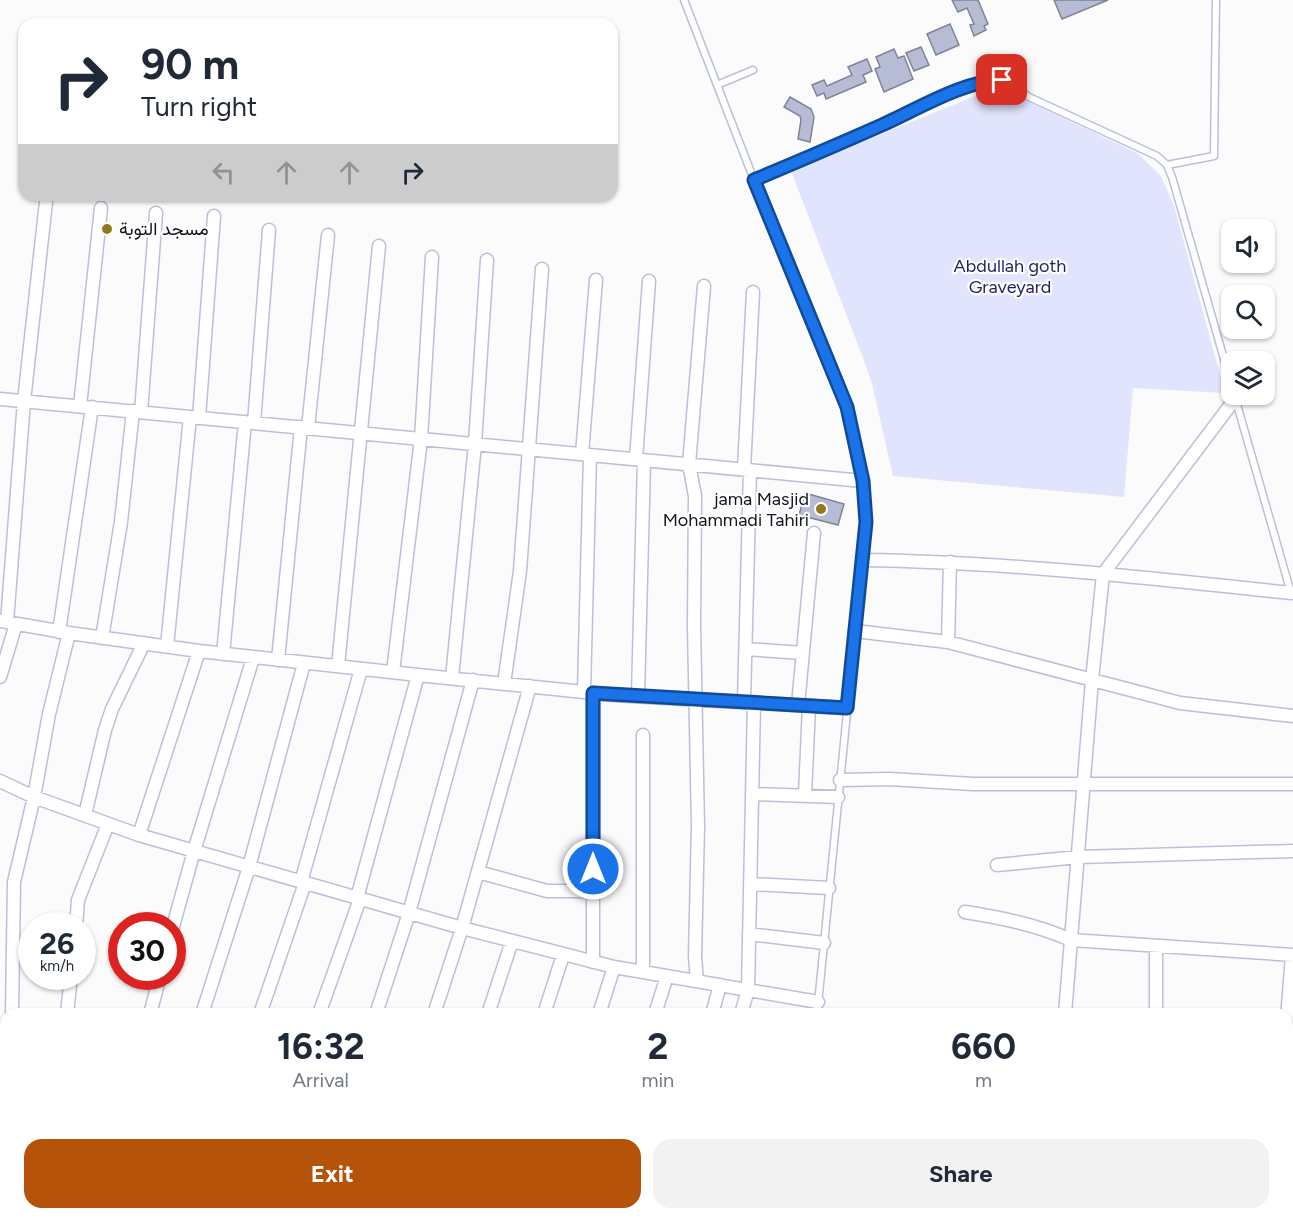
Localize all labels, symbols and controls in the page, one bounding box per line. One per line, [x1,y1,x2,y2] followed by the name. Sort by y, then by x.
[141,39,239,90] text: 90 m
[42,42,120,120] icon: right
[976,54,1027,105] pin
[985,63,1018,96] icon: arrive
[141,90,257,123] text: Turn right
[207,156,240,189] icon: left
[270,156,303,189] icon: ahead
[333,156,366,189] icon: ahead
[396,156,429,189] icon: right
[119,218,209,240] place label: مسجد التوبة
[1221,219,1275,405] map controls
[1221,219,1275,273] button: sound
[100,222,114,236] marker: مسجد التوبة
[954,255,1066,298] park label: Abdullah goth Graveyard
[1221,285,1275,339] button: search
[1221,351,1275,405] button: layers
[663,488,809,531] place label: jama Masjid Mohammadi Tahiri
[814,502,828,516] marker: jama Masjid Mohammadi Tahiri
[561,837,625,901] position arrow
[108,912,186,990] speed limit sign: 30
[40,925,74,962] text: 26
[40,957,74,975] text: km/h
[277,1025,365,1068] text: 16:32
[647,1025,668,1068] text: 2
[951,1025,1016,1068] text: 660
[292,1068,349,1092] text: Arrival
[641,1068,674,1092] text: min
[975,1068,992,1092] text: m
[24,1139,641,1208] button: Exit
[653,1139,1269,1208] button: Share

